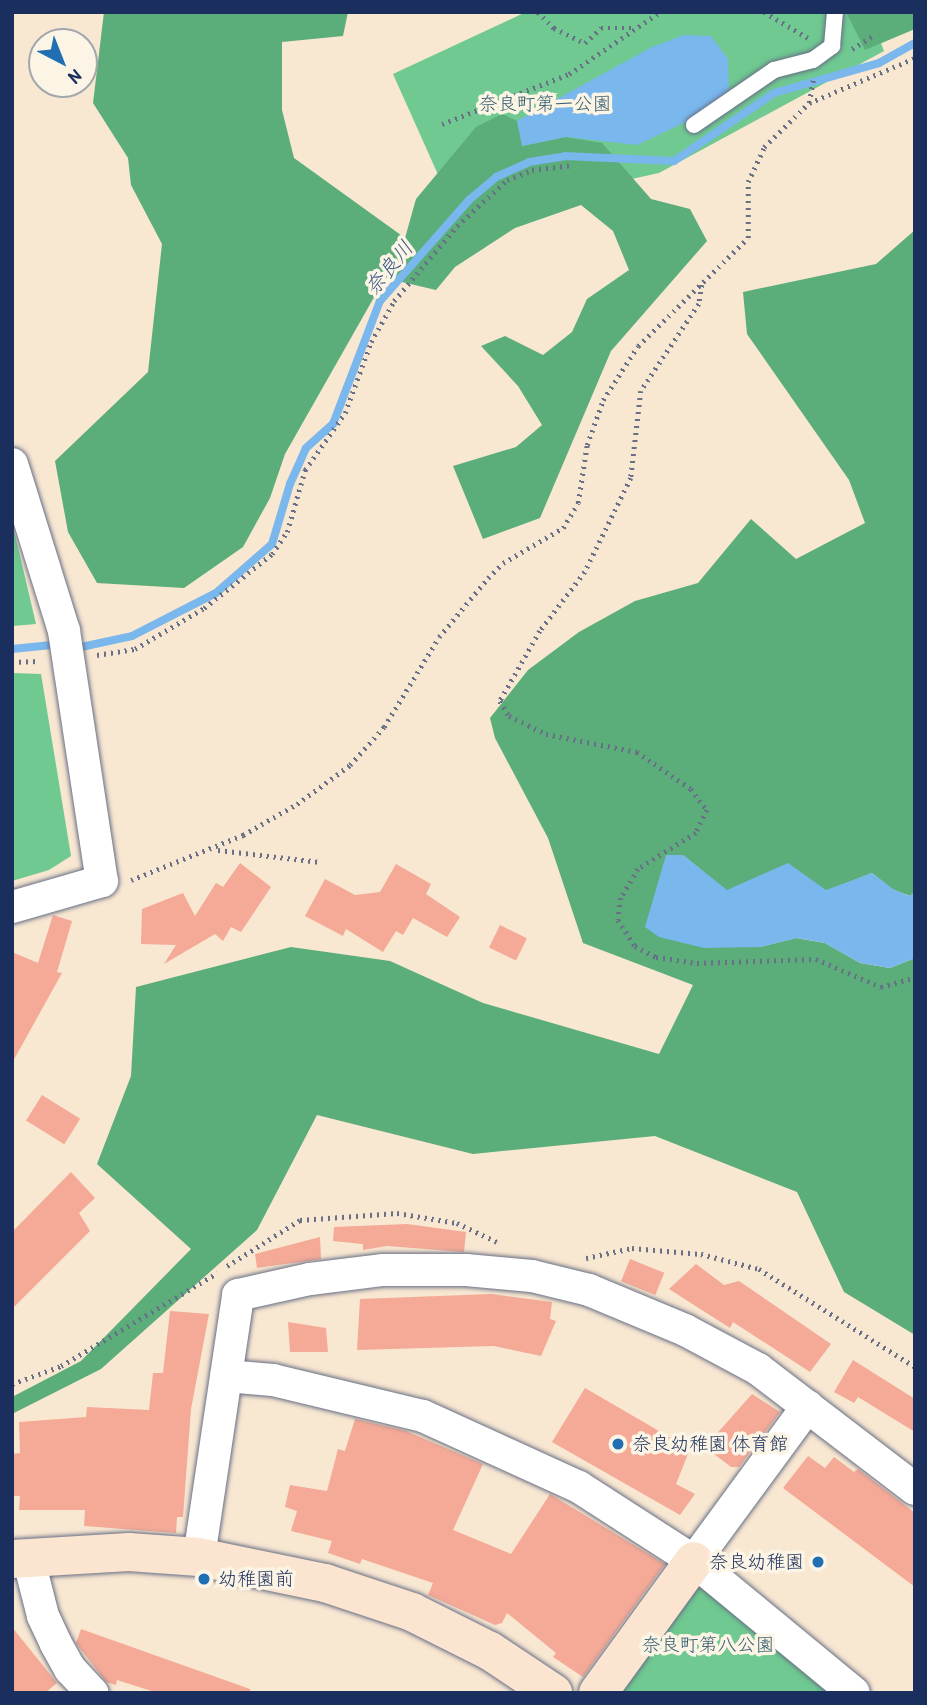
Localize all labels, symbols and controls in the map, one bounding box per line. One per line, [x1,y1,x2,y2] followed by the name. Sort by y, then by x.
[28,28,98,98] north arrow
[63,64,88,90] text: N
[479,93,611,115] park label: 奈良町第一公園
[359,236,419,300] water label: 奈良川
[632,1433,788,1455] place label: 奈良幼稚園 体育館
[610,1436,626,1452] marker: 奈良幼稚園 体育館
[709,1551,804,1573] place label: 奈良幼稚園
[810,1554,826,1570] marker: 奈良幼稚園
[218,1568,294,1590] place label: 幼稚園前
[196,1571,212,1587] marker: 幼稚園前
[642,1634,774,1656] park label: 奈良町第八公園

